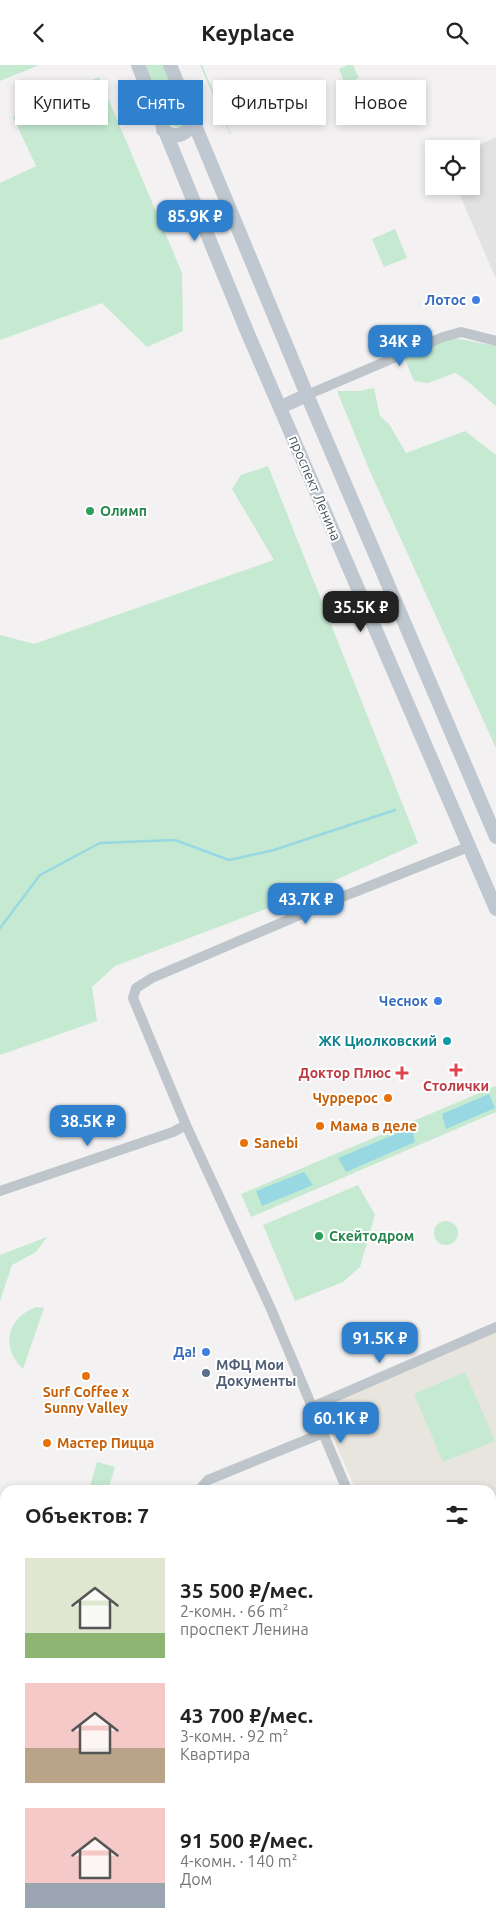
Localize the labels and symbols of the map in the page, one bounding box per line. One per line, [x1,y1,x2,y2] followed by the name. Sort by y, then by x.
[149,199,241,242] pin: 85.9K ₽
[424,292,466,308] place label: Лотос
[470,294,482,306] marker: Лотос
[365,325,435,367] pin: 34K ₽
[286,433,344,543] street label: проспект Ленина
[100,503,147,519] place label: Олимп
[84,505,96,517] marker: Олимп
[315,591,407,633] pin: 35.5K ₽
[260,883,352,925] pin: 43.7K ₽
[379,993,428,1009] place label: Чеснок
[432,995,444,1007] marker: Чеснок
[319,1033,437,1049] place label: ЖК Циолковский
[441,1035,453,1047] marker: ЖК Циолковский
[450,1064,462,1076] marker: Столички
[299,1065,391,1081] place label: Доктор Плюс
[395,1066,409,1080] marker: Доктор Плюс
[423,1078,489,1094] place label: Столички
[313,1090,378,1106] place label: Чуррерос
[382,1092,394,1104] marker: Чуррерос
[42,1105,134,1147] pin: 38.5K ₽
[330,1118,417,1134] place label: Мама в деле
[314,1120,326,1132] marker: Мама в деле
[254,1135,298,1151] place label: Sanebi
[238,1137,250,1149] marker: Sanebi
[329,1228,414,1244] place label: Скейтодром
[313,1230,325,1242] marker: Скейтодром
[334,1321,426,1364] pin: 91.5K ₽
[173,1344,196,1360] place label: Да!
[200,1346,212,1358] marker: Да!
[216,1357,296,1389] place label: МФЦ Мои Документы
[200,1367,212,1379] marker: МФЦ Мои Документы
[80,1370,92,1382] marker: Surf Coffee x Sunny Valley
[43,1384,130,1416] place label: Surf Coffee x Sunny Valley
[295,1401,387,1444] pin: 60.1K ₽
[57,1435,154,1451] place label: Мастер Пицца
[41,1437,53,1449] marker: Мастер Пицца

